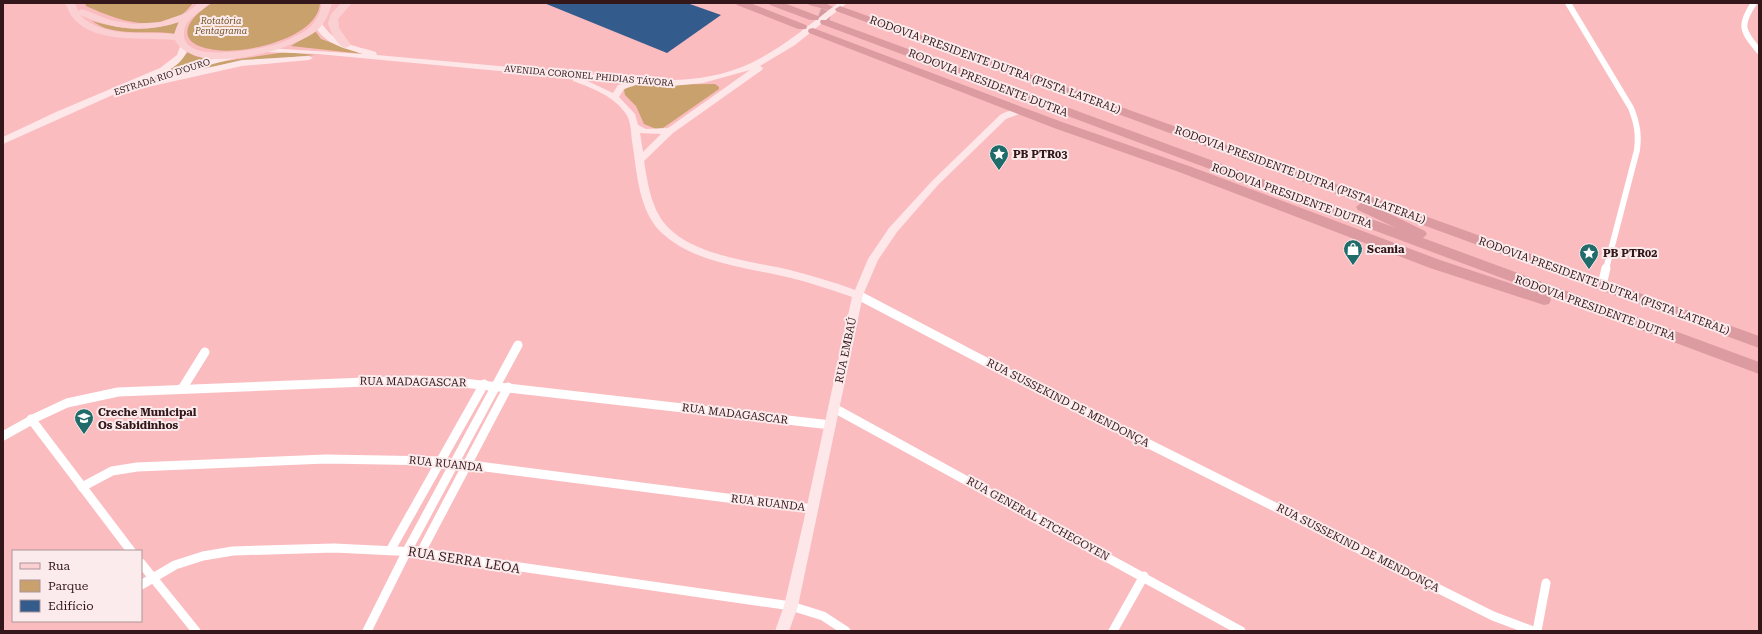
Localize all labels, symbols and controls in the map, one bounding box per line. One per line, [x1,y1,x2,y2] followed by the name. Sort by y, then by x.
[868,13,1122,117] street label: RODOVIA PRESIDENTE DUTRA (PISTA LATERAL)
[194,16,248,36] park label: Rotatória Pentagrama
[906,46,1070,120] street label: RODOVIA PRESIDENTE DUTRA
[113,57,211,97] street label: ESTRADA RIO D'OURO
[504,63,675,88] street label: AVENIDA CORONEL PHIDIAS TÁVORA
[1173,123,1427,227] street label: RODOVIA PRESIDENTE DUTRA (PISTA LATERAL)
[988,143,1010,171] place icon: PB PTR03
[1013,148,1067,161] place label: PB PTR03
[1210,161,1374,231] street label: RODOVIA PRESIDENTE DUTRA
[1477,234,1731,338] street label: RODOVIA PRESIDENTE DUTRA (PISTA LATERAL)
[1342,238,1364,266] shop icon: Scania
[1578,242,1600,270] place icon: PB PTR02
[1367,243,1405,256] place label: Scania
[1603,247,1657,260] place label: PB PTR02
[1513,273,1677,343] street label: RODOVIA PRESIDENTE DUTRA
[832,315,859,384] street label: RUA EMBAÚ
[984,356,1152,450] street label: RUA SUSSEKIND DE MENDONÇA
[360,375,467,389] street label: RUA MADAGASCAR
[681,401,789,427] street label: RUA MADAGASCAR
[98,406,197,432] place label: Creche Municipal Os Sabidinhos
[73,407,95,435] school or university icon: Creche Municipal Os Sabidinhos
[408,454,484,474] street label: RUA RUANDA
[964,474,1112,564] street label: RUA GENERAL ETCHEGOYEN
[730,492,806,514] street label: RUA RUANDA
[1274,501,1442,595] street label: RUA SUSSEKIND DE MENDONÇA
[407,544,521,576] street label: RUA SERRA LEOA
[12,550,142,622] legend
[48,559,71,573] text: Rua
[48,579,89,593] text: Parque
[48,599,94,613] text: Edifício

